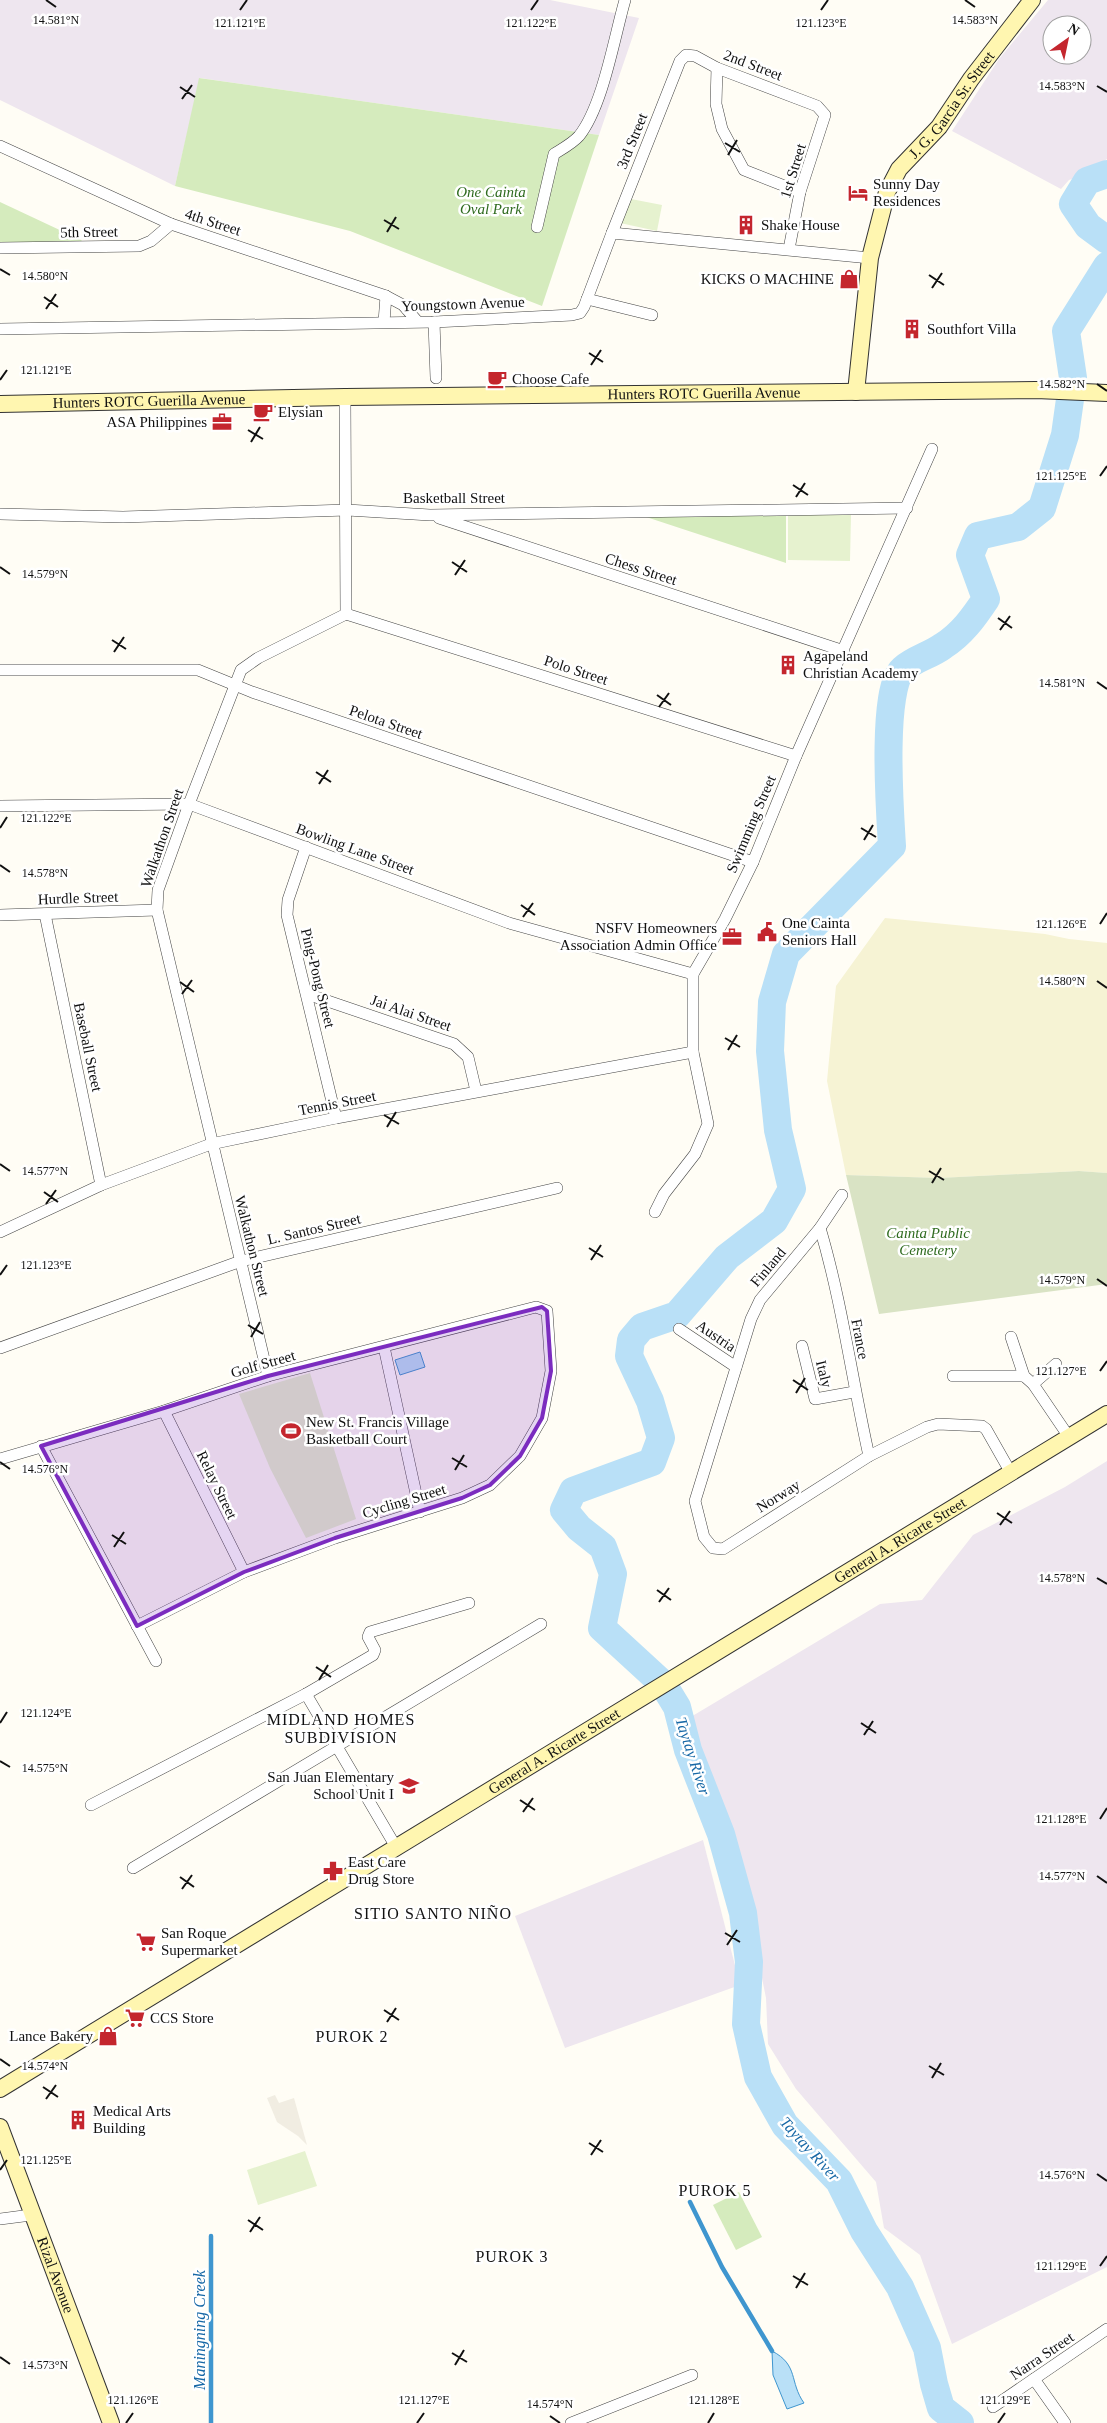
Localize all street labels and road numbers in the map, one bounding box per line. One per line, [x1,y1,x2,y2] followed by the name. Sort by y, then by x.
[722,47,785,84] street label: 2nd Street
[906,48,998,162] street label: J. G. Garcia Sr. Street
[614,110,651,171] street label: 3rd Street
[777,141,809,200] street label: 1st Street
[183,205,244,239] street label: 4th Street
[60,223,119,241] street label: 5th Street
[401,294,525,314] street label: Youngstown Avenue
[607,384,801,402] street label: Hunters ROTC Guerilla Avenue
[52,391,246,411] street label: Hunters ROTC Guerilla Avenue
[403,490,506,506] street label: Basketball Street
[603,550,680,588] street label: Chess Street
[542,652,611,688] street label: Polo Street
[347,702,425,742] street label: Pelota Street
[723,772,779,875] street label: Swimming Street
[138,786,187,889] street label: Walkathon Street
[294,820,417,878] street label: Bowling Lane Street
[38,889,119,907] street label: Hurdle Street
[298,927,338,1030] street label: Ping-Pong Street
[369,992,454,1035] street label: Jai Alai Street
[71,1001,105,1094] street label: Baseball Street
[297,1087,378,1118] street label: Tennis Street
[232,1194,272,1299] street label: Walkathon Street
[266,1210,363,1248] street label: L. Santos Street
[747,1244,789,1290] street label: Finland
[693,1317,739,1355] street label: Austria
[848,1317,872,1361] street label: France
[229,1347,298,1381] street label: Golf Street
[813,1359,835,1390] street label: Italy
[194,1448,241,1522] street label: Relay Street
[753,1476,803,1516] street label: Norway
[360,1481,448,1521] street label: Cycling Street
[831,1494,969,1586] street label: General A. Ricarte Street
[486,1705,623,1797] street label: General A. Ricarte Street
[34,2235,77,2316] street label: Rizal Avenue
[1007,2329,1077,2383] street label: Narra Street

